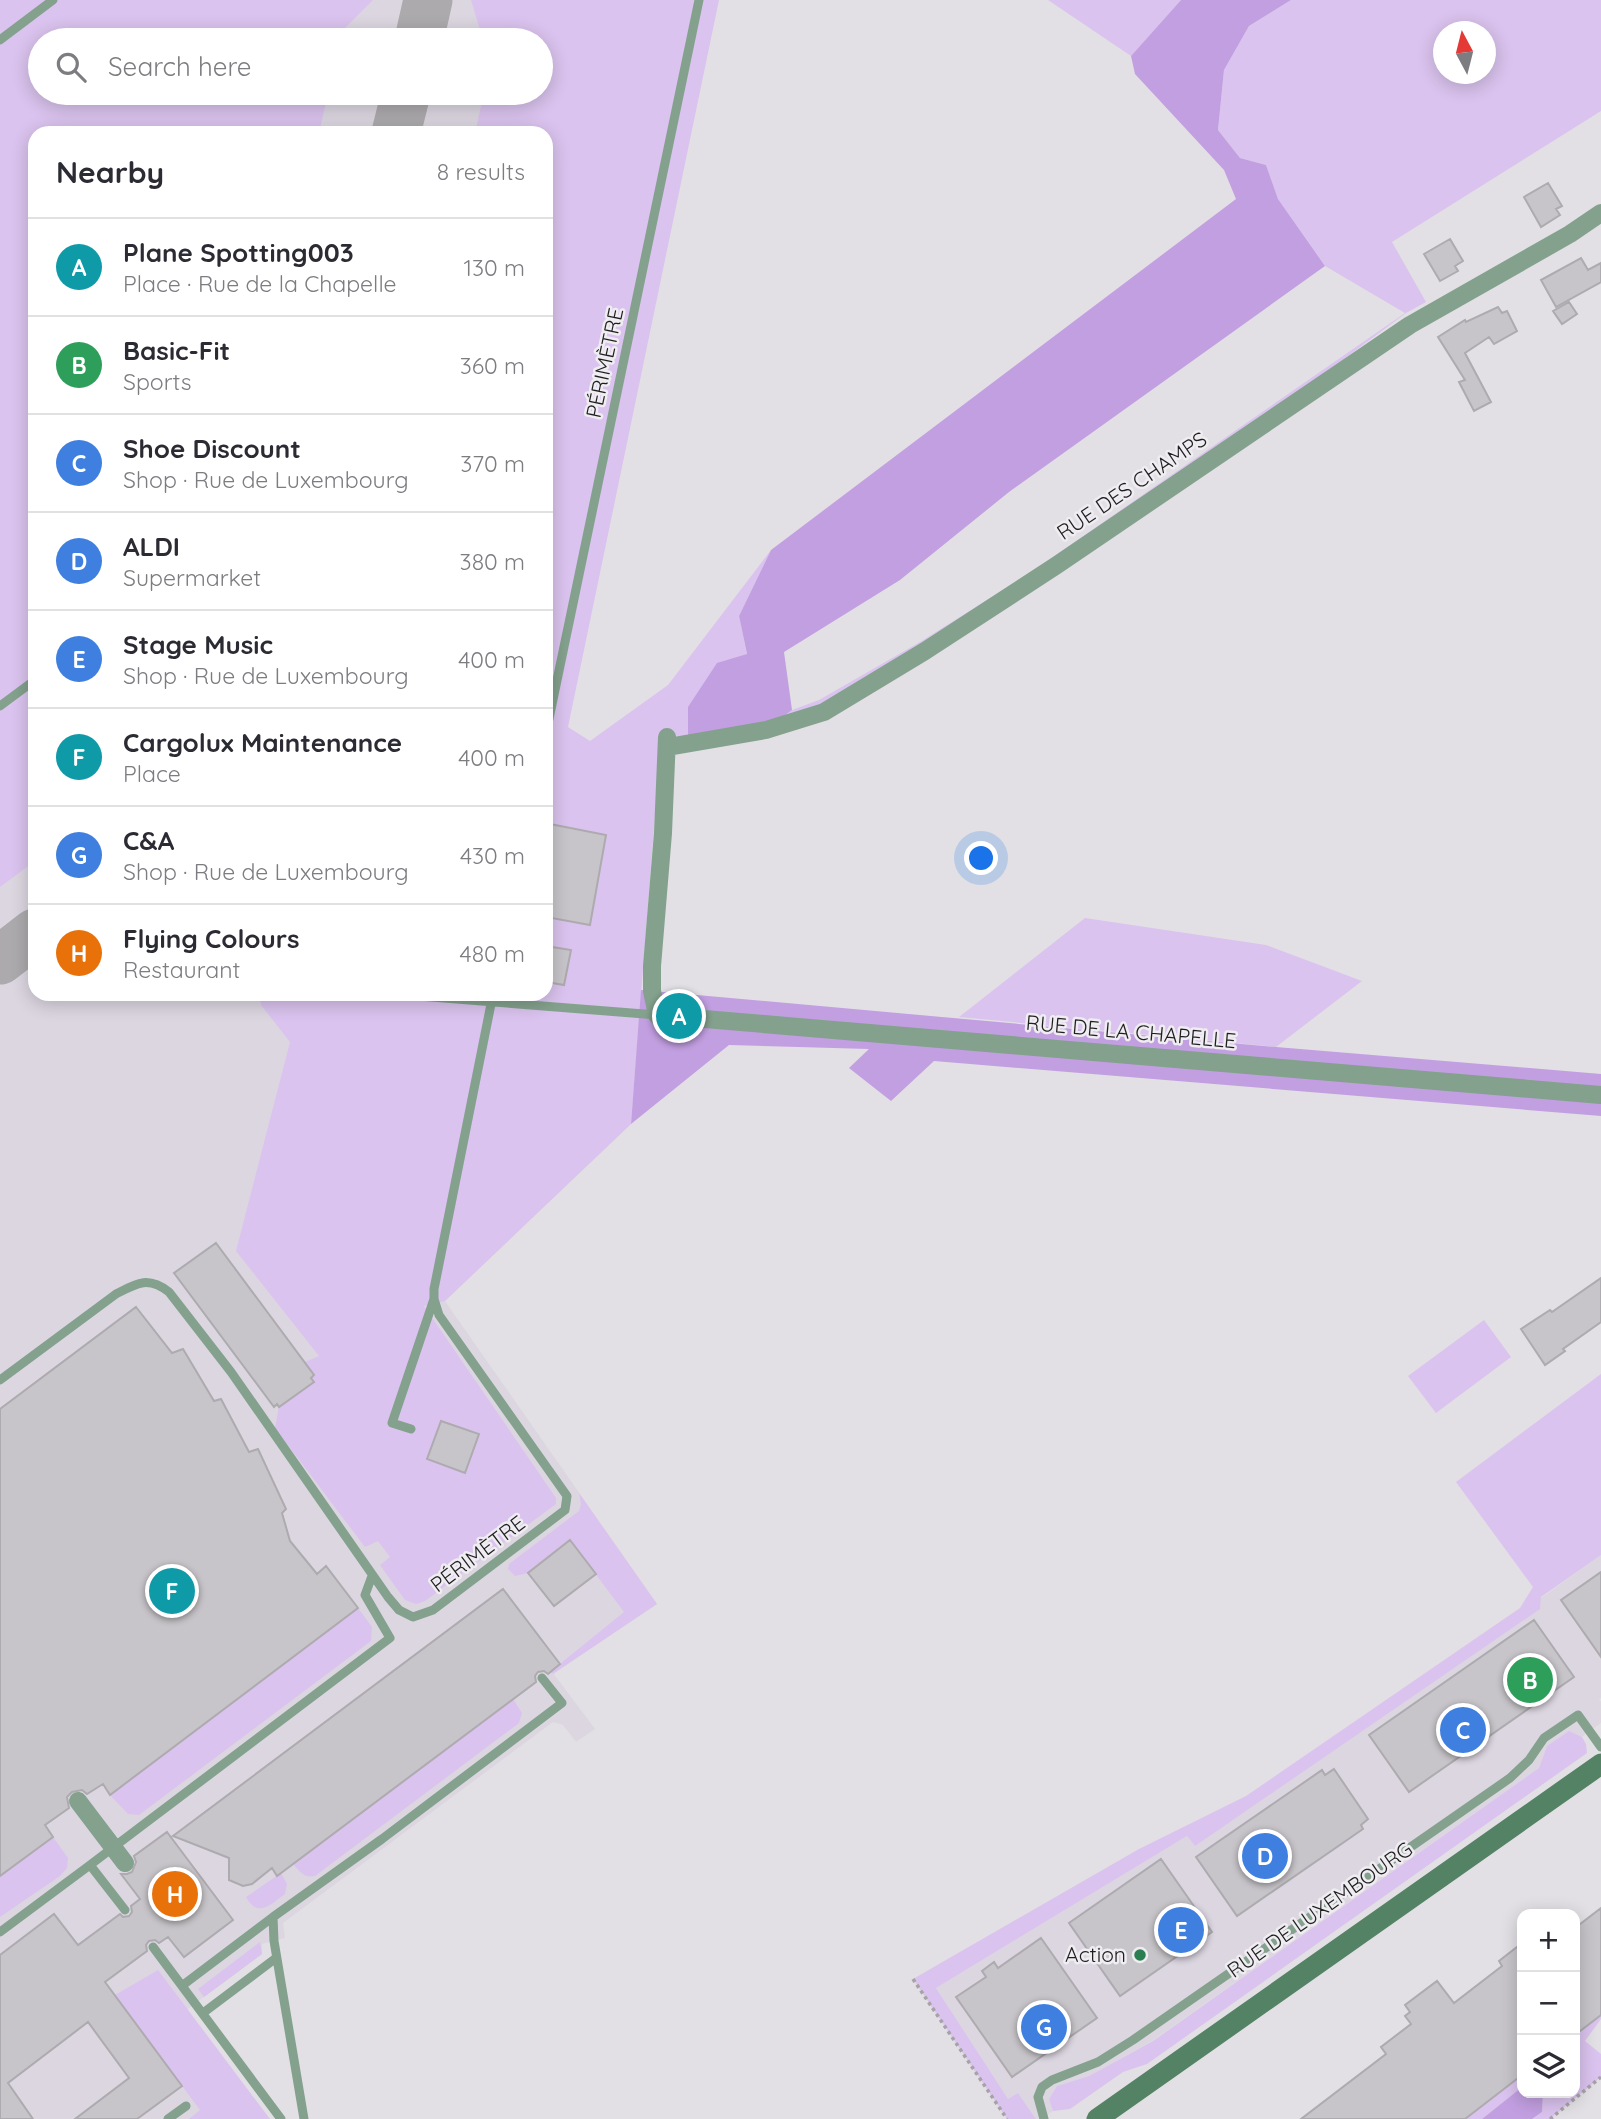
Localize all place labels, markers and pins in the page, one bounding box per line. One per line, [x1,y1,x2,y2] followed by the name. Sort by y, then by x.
[656,990,702,1042] pin: A
[149,1565,195,1617] pin: F
[1507,1654,1553,1706] pin: B
[1440,1704,1486,1756] pin: C
[1242,1830,1288,1882] pin: D
[152,1868,198,1920] pin: H
[1158,1904,1204,1956] pin: E
[1065,1941,1126,1967] place label: Action
[1132,1947,1148,1963] marker: Action
[1021,2001,1067,2053] pin: G

